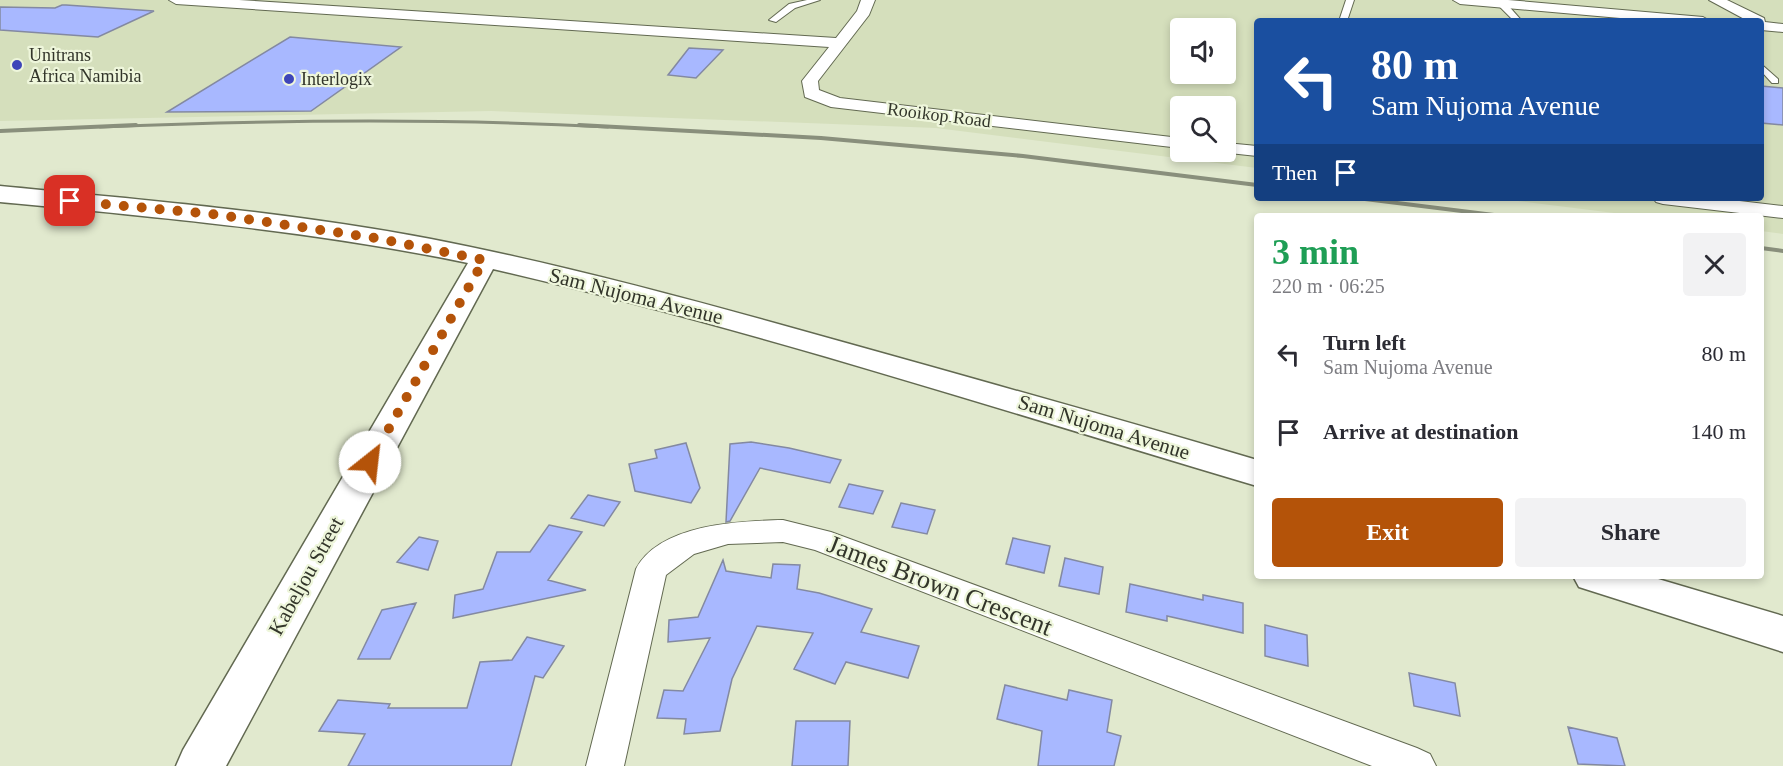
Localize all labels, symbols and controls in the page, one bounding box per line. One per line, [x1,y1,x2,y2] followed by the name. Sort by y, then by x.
[1170,18,1236,162] map controls
[1170,18,1236,84] button: sound
[1272,42,1350,120] icon: left
[1371,42,1459,88] text: 80 m
[29,45,141,86] place label: Unitrans Africa Namibia
[10,58,24,72] marker: Unitrans Africa Namibia
[301,69,372,89] place label: Interlogix
[282,72,296,86] marker: Interlogix
[1371,91,1600,121] text: Sam Nujoma Avenue
[1170,96,1236,162] button: search
[886,99,992,131] street label: Rooikop Road
[1329,156,1362,189] icon: arrive
[1272,160,1317,185] text: Then
[44,175,95,226] pin
[53,184,86,217] icon: arrive
[1272,232,1359,272] text: 3 min
[1683,233,1746,296] button: close
[547,263,725,329] street label: Sam Nujoma Avenue
[1272,275,1385,297] text: 220 m · 06:25
[1323,330,1406,355] text: Turn left
[1272,338,1305,371] icon: left
[1701,341,1746,366] text: 80 m
[1323,356,1493,378] text: Sam Nujoma Avenue
[1015,389,1193,465] street label: Sam Nujoma Avenue
[1272,416,1305,449] icon: arrive
[1323,419,1519,444] text: Arrive at destination
[1690,419,1746,444] text: 140 m
[338,430,402,494] position arrow
[1272,498,1503,567] button: Exit
[1515,498,1746,567] button: Share
[264,513,348,639] street label: Kabeljou Street
[823,529,1057,642] street label: James Brown Crescent

